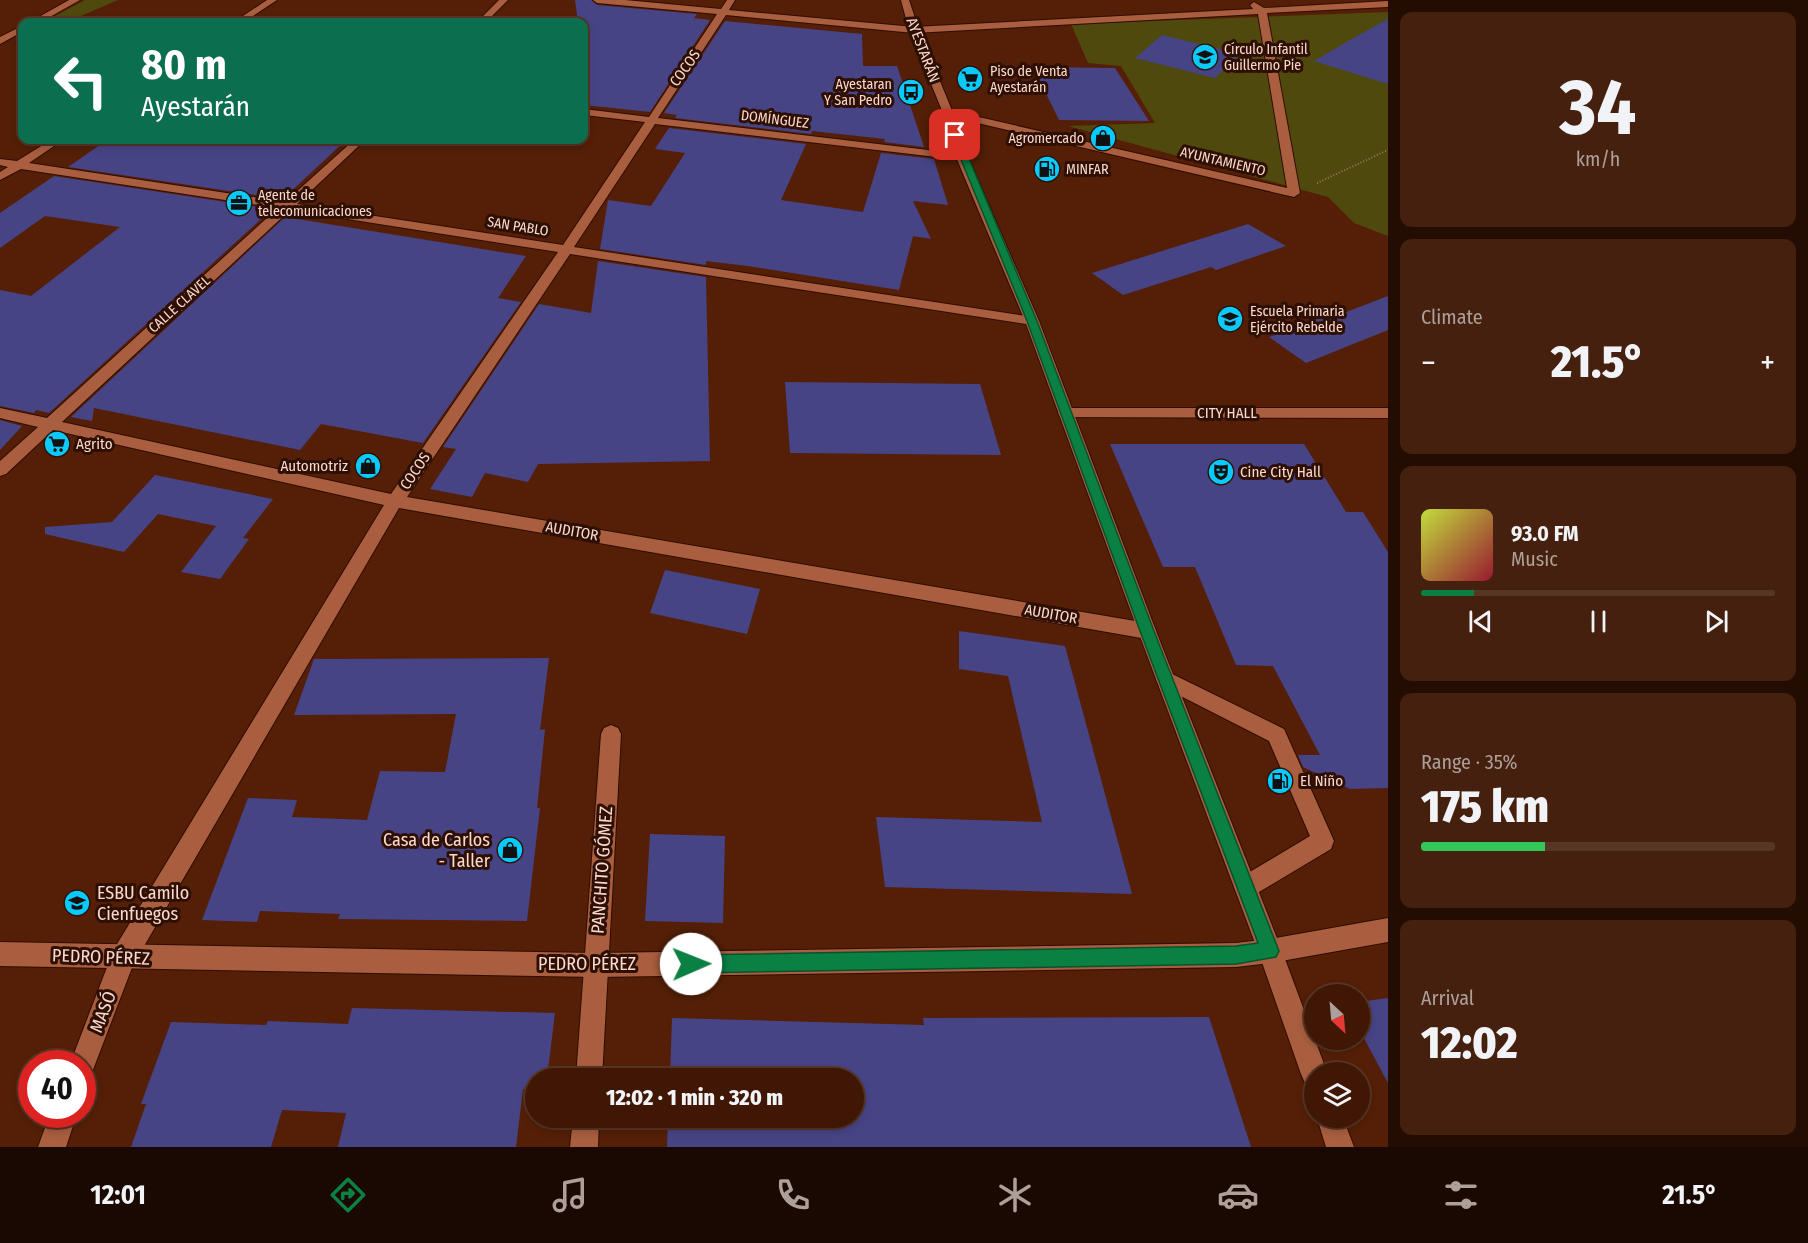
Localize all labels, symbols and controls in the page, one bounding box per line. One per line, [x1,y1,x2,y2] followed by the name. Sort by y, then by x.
[902,15,944,85] street label: AYESTARÁN
[141,40,227,90] text: 80 m
[1224,41,1308,74] place label: Círculo Infantil Guillermo Pie
[42,42,120,120] icon: left
[1190,42,1220,72] school or university icon: Círculo Infantil Guillermo Pie
[666,46,704,90] street label: COCOS
[1560,61,1636,155] text: 34
[990,63,1068,96] place label: Piso de Venta Ayestarán
[955,64,985,94] supermarket icon: Piso de Venta Ayestarán
[824,76,892,109] place label: Ayestaran Y San Pedro
[896,77,926,107] bus stop icon: Ayestaran Y San Pedro
[141,91,250,123] text: Ayestarán
[740,106,810,132] street label: DOMÍNGUEZ
[929,109,980,160] pin
[938,118,971,151] icon: arrive
[1088,123,1118,153] shop icon: Agromercado
[1008,130,1084,147] place label: Agromercado
[1179,143,1267,180] street label: AYUNTAMIENTO
[1576,147,1620,171] text: km/h
[1032,154,1062,184] fuel station icon: MINFAR
[1066,161,1109,178] place label: MINFAR
[258,187,372,220] place label: Agente de telecomunicaciones
[224,188,254,218] office icon: Agente de telecomunicaciones
[486,213,550,240] street label: SAN PABLO
[145,272,214,336] street label: CALLE CLAVEL
[1250,303,1345,336] place label: Escuela Primaria Ejército Rebelde
[1215,304,1245,334] school or university icon: Escuela Primaria Ejército Rebelde
[1421,305,1483,329] text: Climate
[1551,335,1645,389] text: 21.5°
[1421,343,1436,383] text: −
[1760,343,1775,383] text: +
[1197,404,1257,422] street label: CITY HALL
[42,429,72,459] supermarket icon: Agrito
[76,435,113,453] place label: Agrito
[396,449,434,493] street label: COCOS
[353,451,383,481] shop icon: Automotriz
[280,457,348,475] place label: Automotriz
[1206,457,1236,487] theatre icon: Cine City Hall
[1240,463,1321,481] place label: Cine City Hall
[544,518,600,544] street label: AUDITOR
[1511,520,1579,547] text: 93.0 FM
[1511,547,1558,571] text: Music
[1023,601,1079,627] street label: AUDITOR
[1464,605,1497,638] icon: previous
[1582,605,1615,638] icon: pause
[1700,605,1733,638] icon: next
[1421,750,1517,774] text: Range · 35%
[1265,766,1295,796] fuel station icon: El Niño
[1300,772,1343,790] place label: El Niño
[1421,780,1549,834] text: 175 km
[587,805,617,935] street label: PANCHITO GÓMEZ
[383,829,491,872] place label: Casa de Carlos - Taller
[495,835,525,865] shop icon: Casa de Carlos - Taller
[97,882,189,925] place label: ESBU Camilo Cienfuegos
[62,888,92,918] school or university icon: ESBU Camilo Cienfuegos
[659,932,723,996] position arrow
[52,943,150,970] street label: PEDRO PÉREZ
[538,952,636,975] street label: PEDRO PÉREZ
[1304,984,1370,1050] north arrow
[1304,984,1370,1128] map controls
[1421,986,1474,1010] text: Arrival
[85,988,121,1036] street label: MASÓ
[1421,1016,1518,1070] text: 12:02
[18,1050,96,1128] speed limit sign: 40
[1304,1062,1370,1128] button: layers
[606,1084,783,1111] text: 12:02 · 1 min · 320 m
[327,1174,369,1216] icon: directions
[549,1174,591,1216] icon: music
[772,1174,814,1216] icon: phone
[994,1174,1036,1216] icon: climate
[1217,1174,1259,1216] icon: car
[1440,1174,1482,1216] icon: filters
[90,1179,146,1211] text: 12:01
[1662,1179,1718,1211] text: 21.5°

